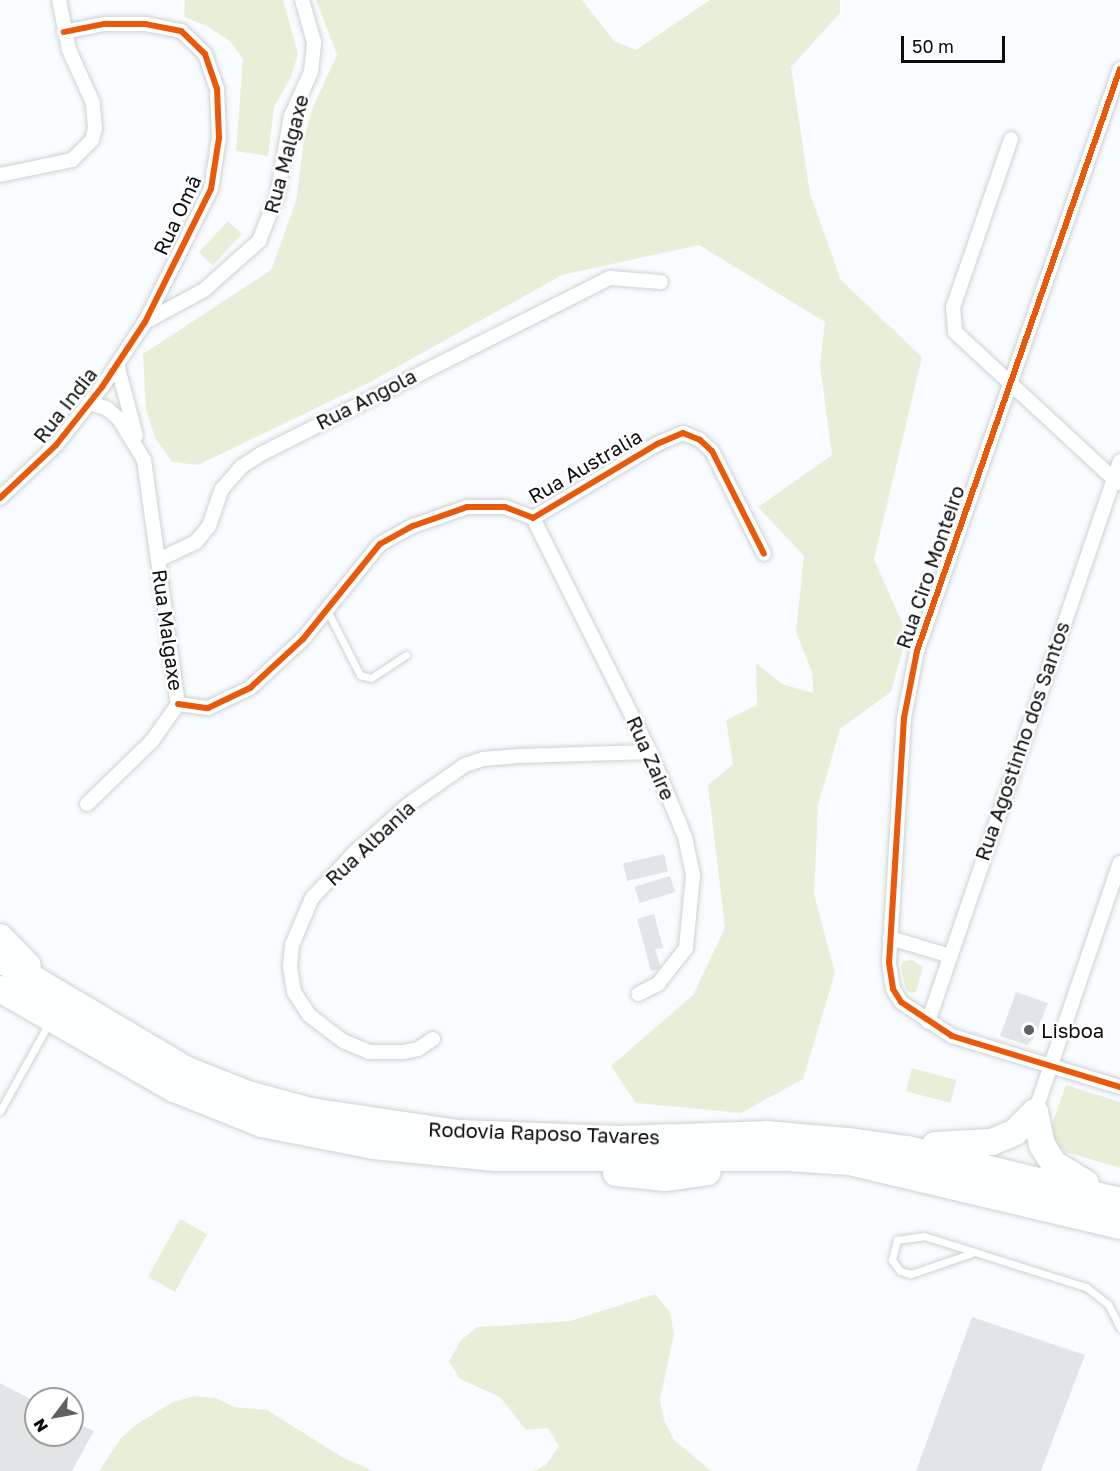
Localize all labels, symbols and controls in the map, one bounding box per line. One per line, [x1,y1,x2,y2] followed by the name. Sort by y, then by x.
[904,24,1008,62] scale bar
[912,35,954,57] text: 50 m
[259,92,313,216] street label: Rua Malgaxe
[148,171,206,259] street label: Rua Omã
[28,362,102,448] street label: Rua India
[312,363,420,435] street label: Rua Angola
[524,424,646,508] street label: Rua Australia
[891,482,969,652] street label: Rua Ciro Monteiro
[148,568,188,692] street label: Rua Malgaxe
[970,618,1074,864] street label: Rua Agostinho dos Santos
[622,712,680,804] street label: Rua Zaire
[320,795,420,891] street label: Rua Albania
[1041,1018,1104,1042] place label: Lisboa
[1022,1023,1036,1037] marker: Lisboa
[428,1117,660,1149] street label: Rodovia Raposo Tavares
[24,1387,84,1447] north arrow
[29,1415,52,1436] text: N

